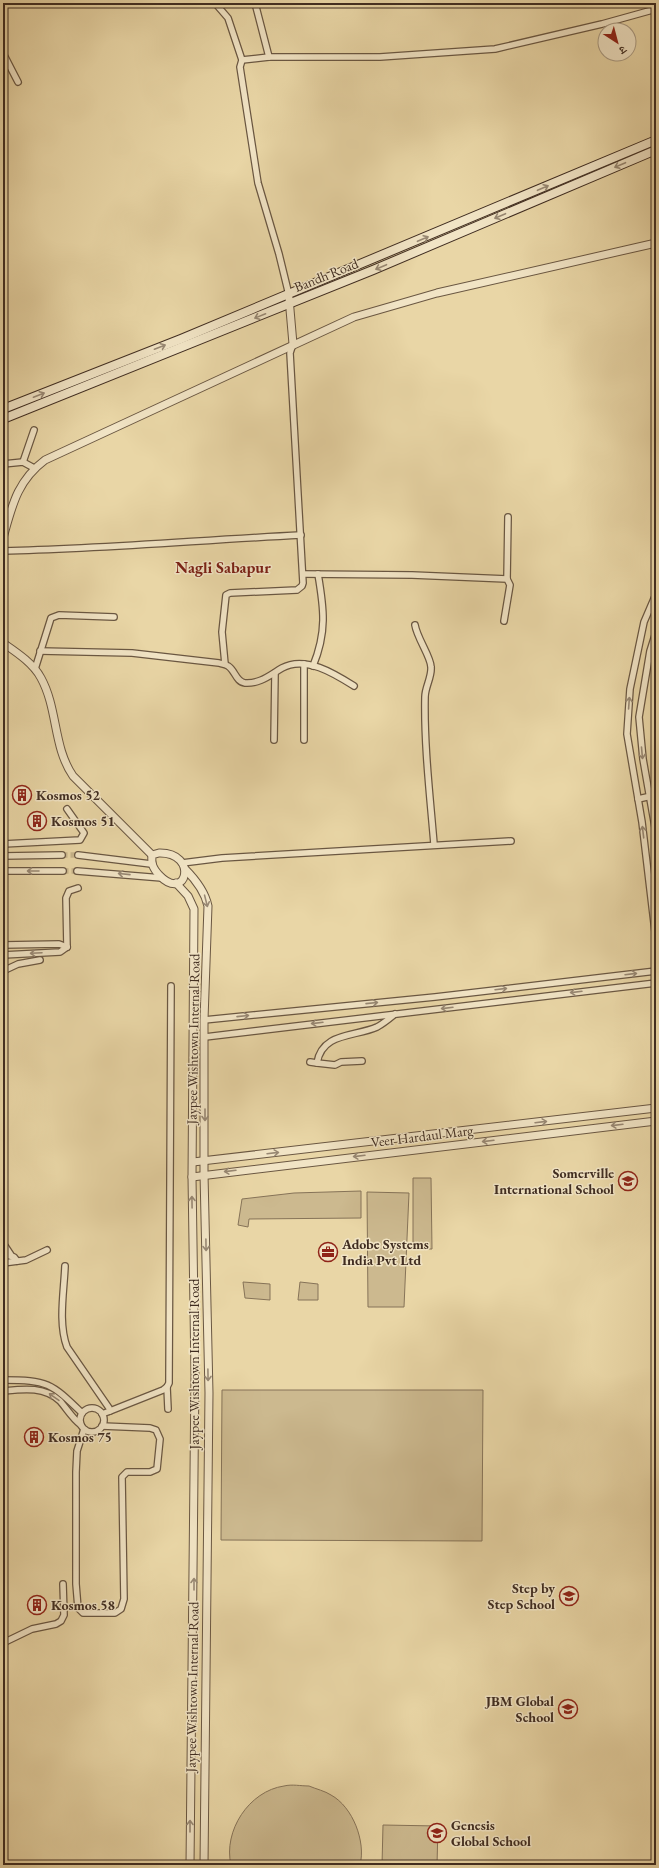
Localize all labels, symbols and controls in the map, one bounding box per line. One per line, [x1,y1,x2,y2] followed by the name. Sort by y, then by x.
[597,22,637,62] north arrow
[615,42,630,58] text: उ
[615,162,627,170] one-way arrow
[536,184,548,192] one-way arrow
[495,213,507,220] one-way arrow
[416,235,428,242] one-way arrow
[291,254,362,296] street label: Bandh Road
[375,263,387,271] one-way arrow
[255,313,267,320] one-way arrow
[154,343,166,351] one-way arrow
[33,390,45,398] one-way arrow
[175,557,271,578] district label: Nagli Sabapur
[626,697,633,710] one-way arrow
[639,746,646,759] one-way arrow
[11,784,33,806] building icon: Kosmos 52
[36,786,101,804] place label: Kosmos 52
[26,810,48,832] building icon: Kosmos 51
[51,812,115,830] place label: Kosmos 51
[639,825,647,838] one-way arrow
[27,867,40,875] one-way arrow
[117,870,130,878] one-way arrow
[203,895,210,908] one-way arrow
[29,949,42,957] one-way arrow
[182,952,204,1126] street label: Jaypee Wishtown Internal Road
[624,970,637,978] one-way arrow
[494,985,507,993] one-way arrow
[570,988,583,996] one-way arrow
[365,1000,378,1007] one-way arrow
[440,1004,453,1012] one-way arrow
[236,1013,249,1020] one-way arrow
[311,1019,324,1027] one-way arrow
[201,1108,209,1121] one-way arrow
[534,1118,547,1125] one-way arrow
[370,1121,475,1151] street label: Veer Hardaul Marg
[611,1122,624,1129] one-way arrow
[482,1137,495,1145] one-way arrow
[266,1149,279,1157] one-way arrow
[353,1153,366,1160] one-way arrow
[494,1164,614,1198] place label: Somerville International School
[224,1168,237,1175] one-way arrow
[617,1170,639,1192] school or university icon: Somerville International School
[189,1196,196,1209] one-way arrow
[341,1235,429,1269] place label: Adobe Systems India Pvt Ltd
[202,1238,210,1251] one-way arrow
[317,1241,339,1263] office icon: Adobe Systems India Pvt Ltd
[185,1278,203,1450] street label: Jaypee Wishtown Internal Road
[204,1368,212,1381] one-way arrow
[48,1393,59,1401] one-way arrow
[23,1426,45,1448] building icon: Kosmos 75
[48,1428,112,1446] place label: Kosmos 75
[190,1578,198,1591] one-way arrow
[488,1579,555,1613] place label: Step by Step School
[558,1585,580,1607] school or university icon: Step by Step School
[26,1594,48,1616] building icon: Kosmos 58
[51,1596,115,1614] place label: Kosmos 58
[181,1600,203,1774] street label: Jaypee Wishtown Internal Road
[484,1692,554,1726] place label: JBM Global School
[557,1698,579,1720] school or university icon: JBM Global School
[451,1816,531,1850] place label: Genesis Global School
[186,1820,194,1833] one-way arrow
[426,1822,448,1844] school or university icon: Genesis Global School

